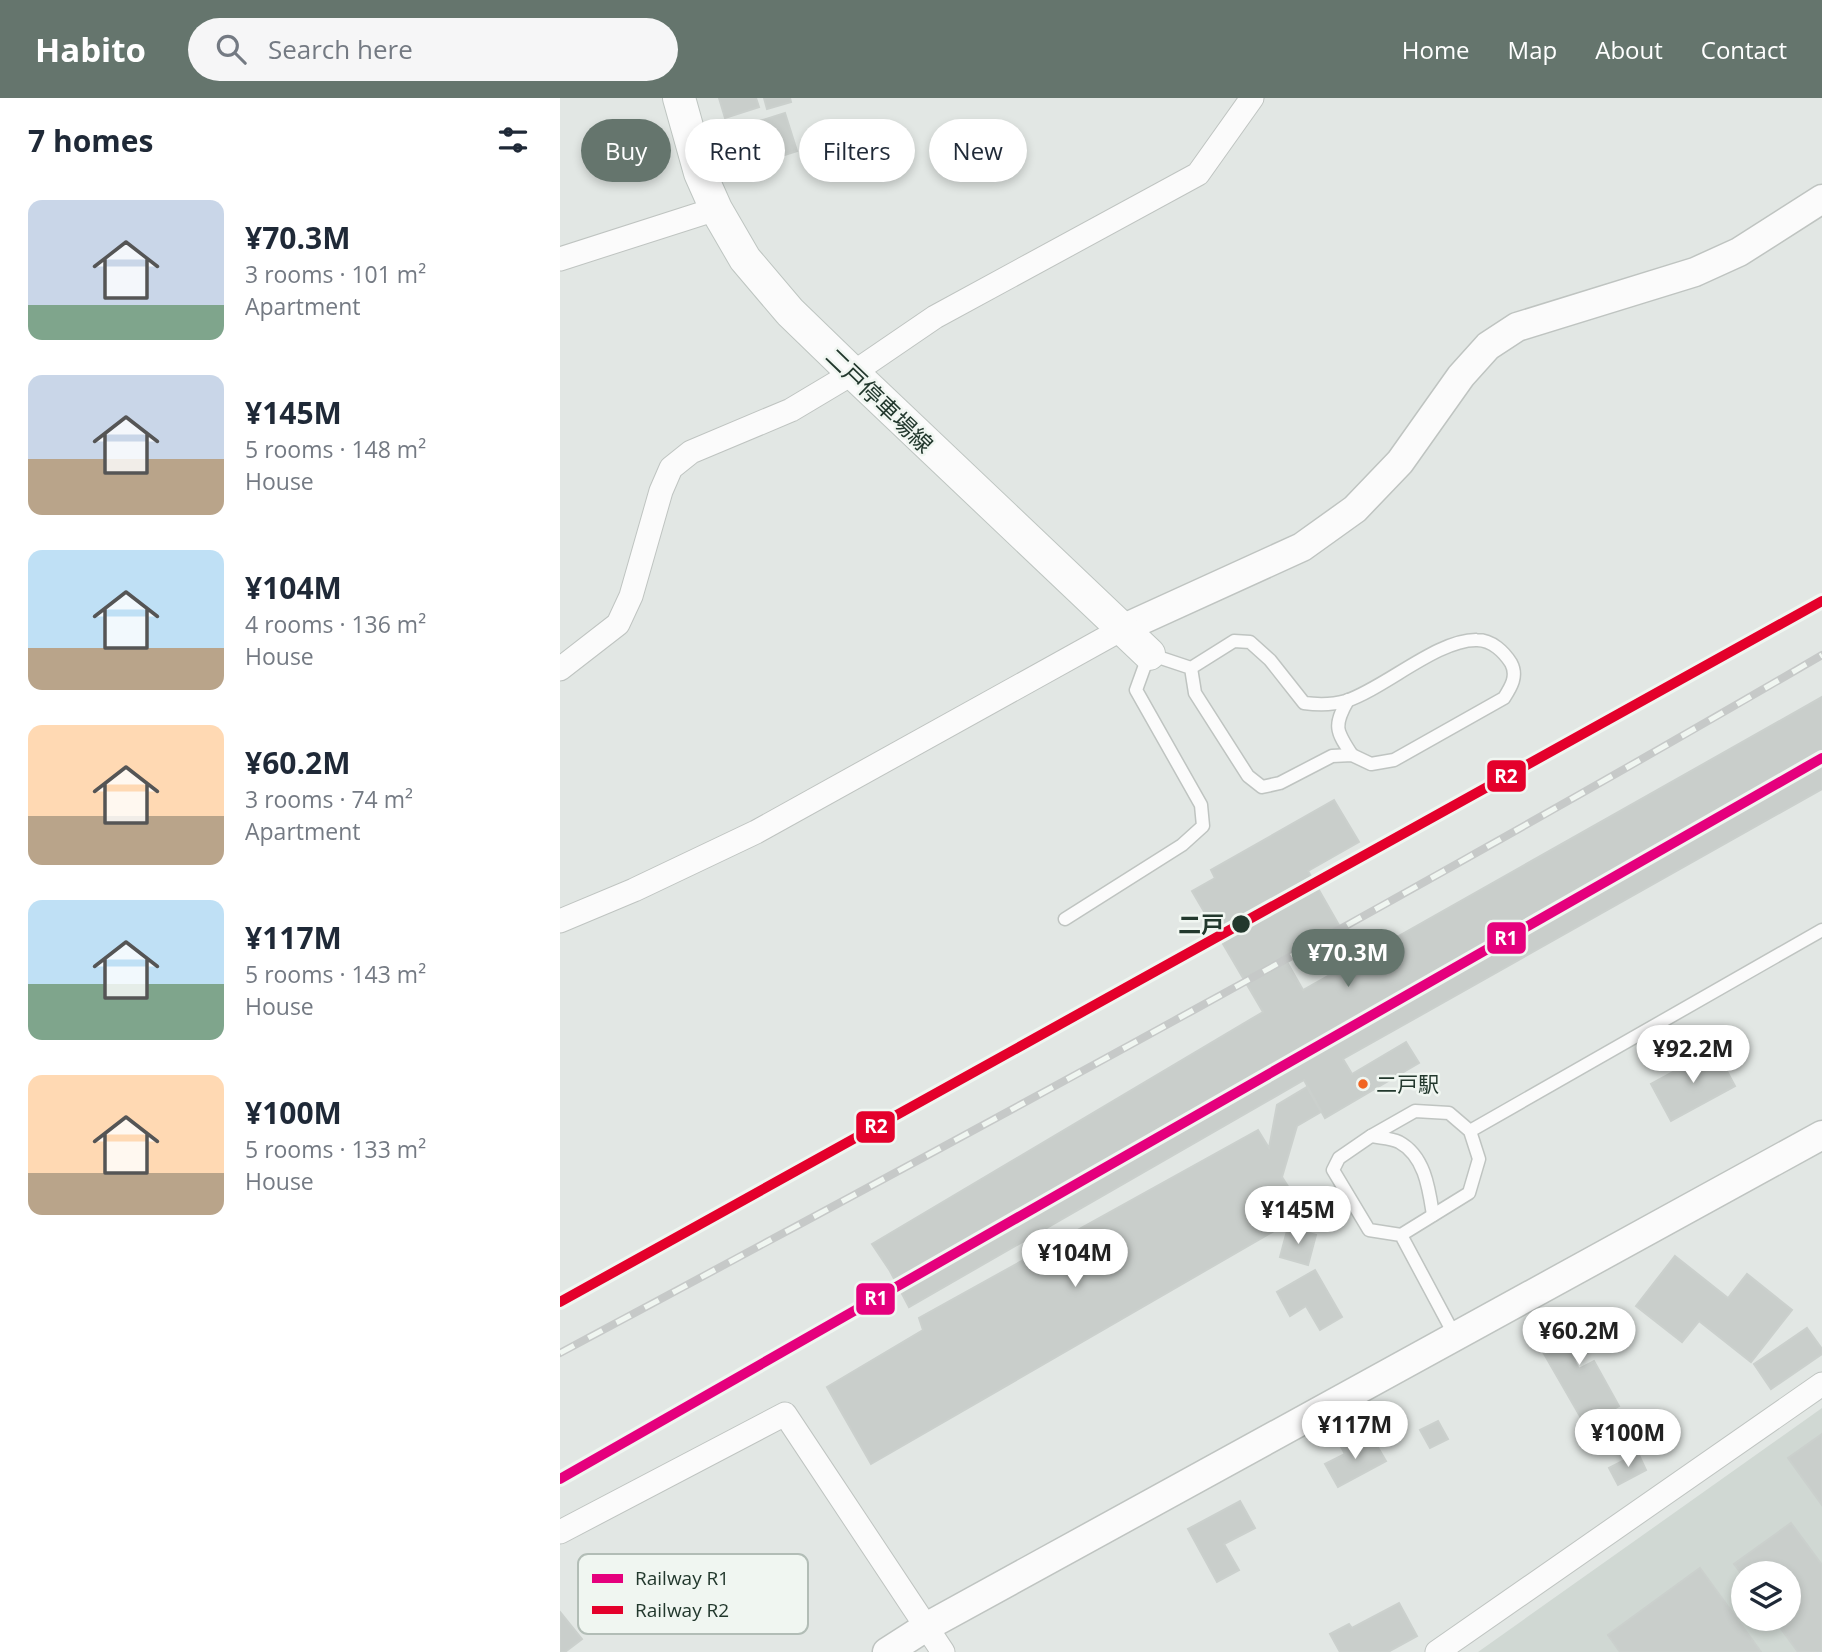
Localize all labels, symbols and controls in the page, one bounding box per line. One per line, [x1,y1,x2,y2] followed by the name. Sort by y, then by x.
[188,18,678,81] search box
[35,27,146,72] text: Habito
[212,30,250,68] icon: search
[268,31,413,67] text: Search here
[1402,33,1470,66] text: Home
[1508,33,1557,66] text: Map
[1595,33,1663,66] text: About
[1701,33,1787,66] text: Contact
[581,119,671,182] chip: Buy
[685,119,785,182] chip: Rent
[799,119,915,182] chip: Filters
[929,119,1027,182] chip: New
[28,120,153,161] text: 7 homes
[494,121,532,159] icon: filters
[245,217,350,258] text: ¥70.3M
[84,228,168,312] icon: home
[245,258,426,290] text: 3 rooms · 101 m²
[245,290,361,322] text: Apartment
[819,341,941,459] street label: 二戸停車場線
[245,392,342,433] text: ¥145M
[84,403,168,487] icon: home
[245,433,426,465] text: 5 rooms · 148 m²
[245,465,314,497] text: House
[245,567,342,608] text: ¥104M
[84,578,168,662] icon: home
[245,608,426,640] text: 4 rooms · 136 m²
[245,640,314,672] text: House
[245,742,350,783] text: ¥60.2M
[84,753,168,837] icon: home
[1486,759,1527,793] line badge: R2
[1494,763,1518,789] text: R2
[245,783,413,815] text: 3 rooms · 74 m²
[245,815,361,847] text: Apartment
[1178,908,1224,940] place label: 二戸
[1230,913,1252,935] marker: 二戸
[245,917,342,958] text: ¥117M
[1486,921,1527,955] line badge: R1
[1494,925,1518,951] text: R1
[84,928,168,1012] icon: home
[1291,930,1405,989] pin: ¥70.3M
[1308,936,1388,968] text: ¥70.3M
[245,958,426,990] text: 5 rooms · 143 m²
[245,990,314,1022] text: House
[1636,1026,1750,1085] pin: ¥92.2M
[1653,1032,1733,1064] text: ¥92.2M
[1376,1070,1439,1098] place label: 二戸駅
[1356,1077,1370,1091] marker: 二戸駅
[245,1092,342,1133] text: ¥100M
[84,1103,168,1187] icon: home
[855,1110,896,1144] line badge: R2
[864,1113,888,1139] text: R2
[245,1133,426,1165] text: 5 rooms · 133 m²
[245,1165,314,1197] text: House
[1249,1186,1347,1246] pin: ¥145M
[1261,1193,1335,1225] text: ¥145M
[1026,1230,1124,1289] pin: ¥104M
[1038,1236,1112,1268] text: ¥104M
[855,1282,896,1316] line badge: R1
[864,1285,888,1311] text: R1
[1522,1308,1636,1367] pin: ¥60.2M
[1539,1314,1619,1346] text: ¥60.2M
[1306,1402,1404,1461] pin: ¥117M
[1318,1408,1392,1440] text: ¥117M
[1579,1410,1677,1469] pin: ¥100M
[1591,1416,1665,1448] text: ¥100M
[578,1554,808,1634] legend
[1731,1561,1801,1631] map controls
[1731,1561,1801,1631] button: layers
[635,1565,729,1591] text: Railway R1
[635,1597,729,1623] text: Railway R2

